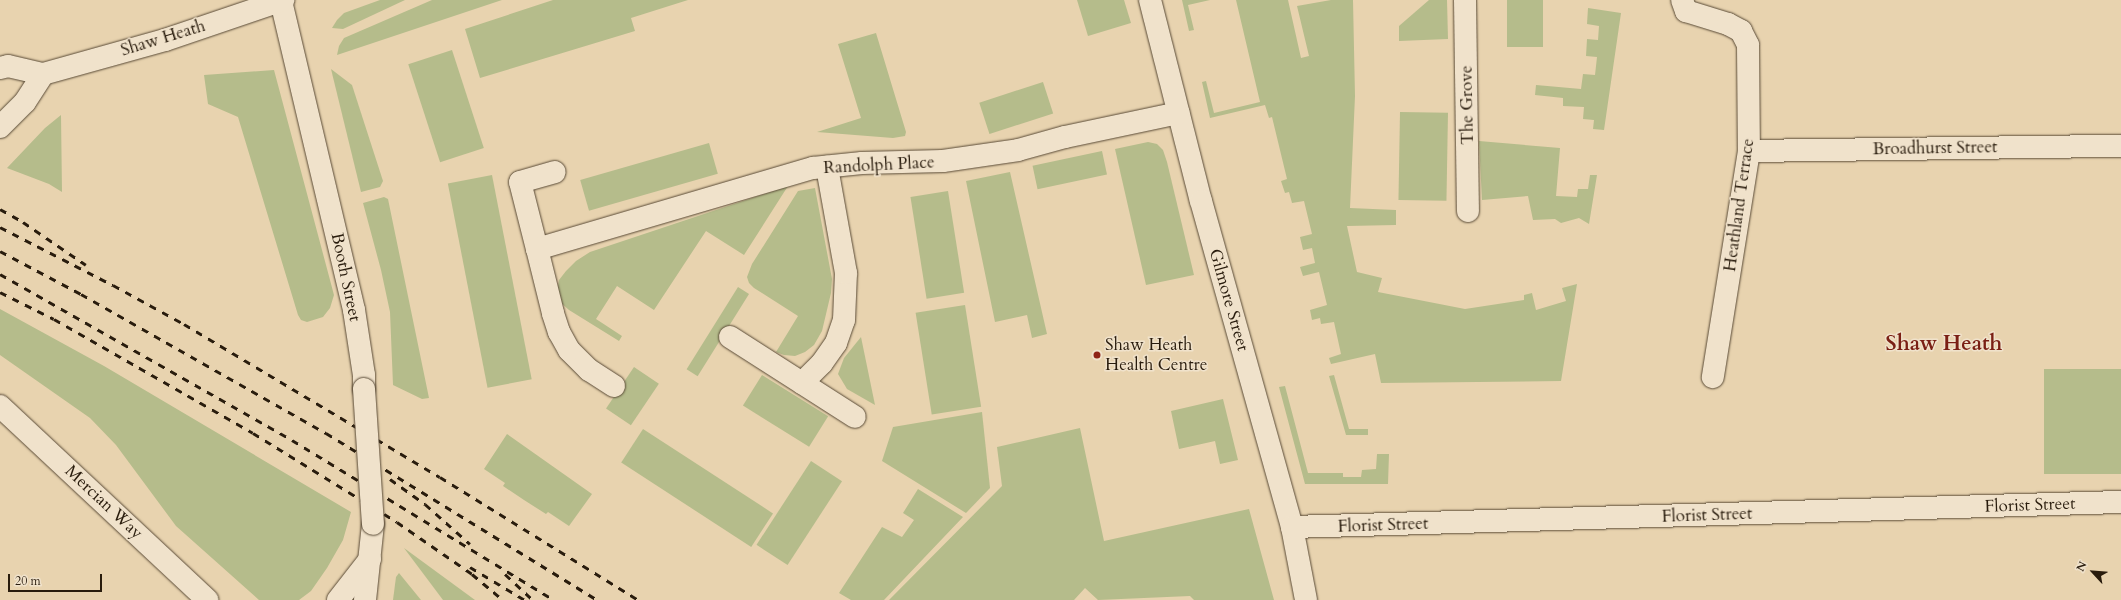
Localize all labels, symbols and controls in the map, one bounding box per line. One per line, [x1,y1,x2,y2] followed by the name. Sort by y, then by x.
[118,15,208,61] street label: Shaw Heath
[1456,65,1478,145] street label: The Grove
[1720,137,1758,273] street label: Heathland Terrace
[1872,137,1998,159] street label: Broadhurst Street
[823,152,935,178] street label: Randolph Place
[327,231,365,323] street label: Booth Street
[1205,246,1253,354] street label: Gilmore Street
[1886,331,2002,357] district label: Shaw Heath
[1105,335,1208,375] place label: Shaw Heath Health Centre
[1092,350,1102,360] marker: Shaw Heath Health Centre
[61,461,147,543] street label: Mercian Way
[1984,493,2076,517] street label: Florist Street
[1661,503,1753,527] street label: Florist Street
[1337,513,1429,537] street label: Florist Street
[2073,552,2113,592] north arrow
[2073,559,2091,574] text: N
[10,566,104,592] scale bar
[15,573,41,589] text: 20 m

